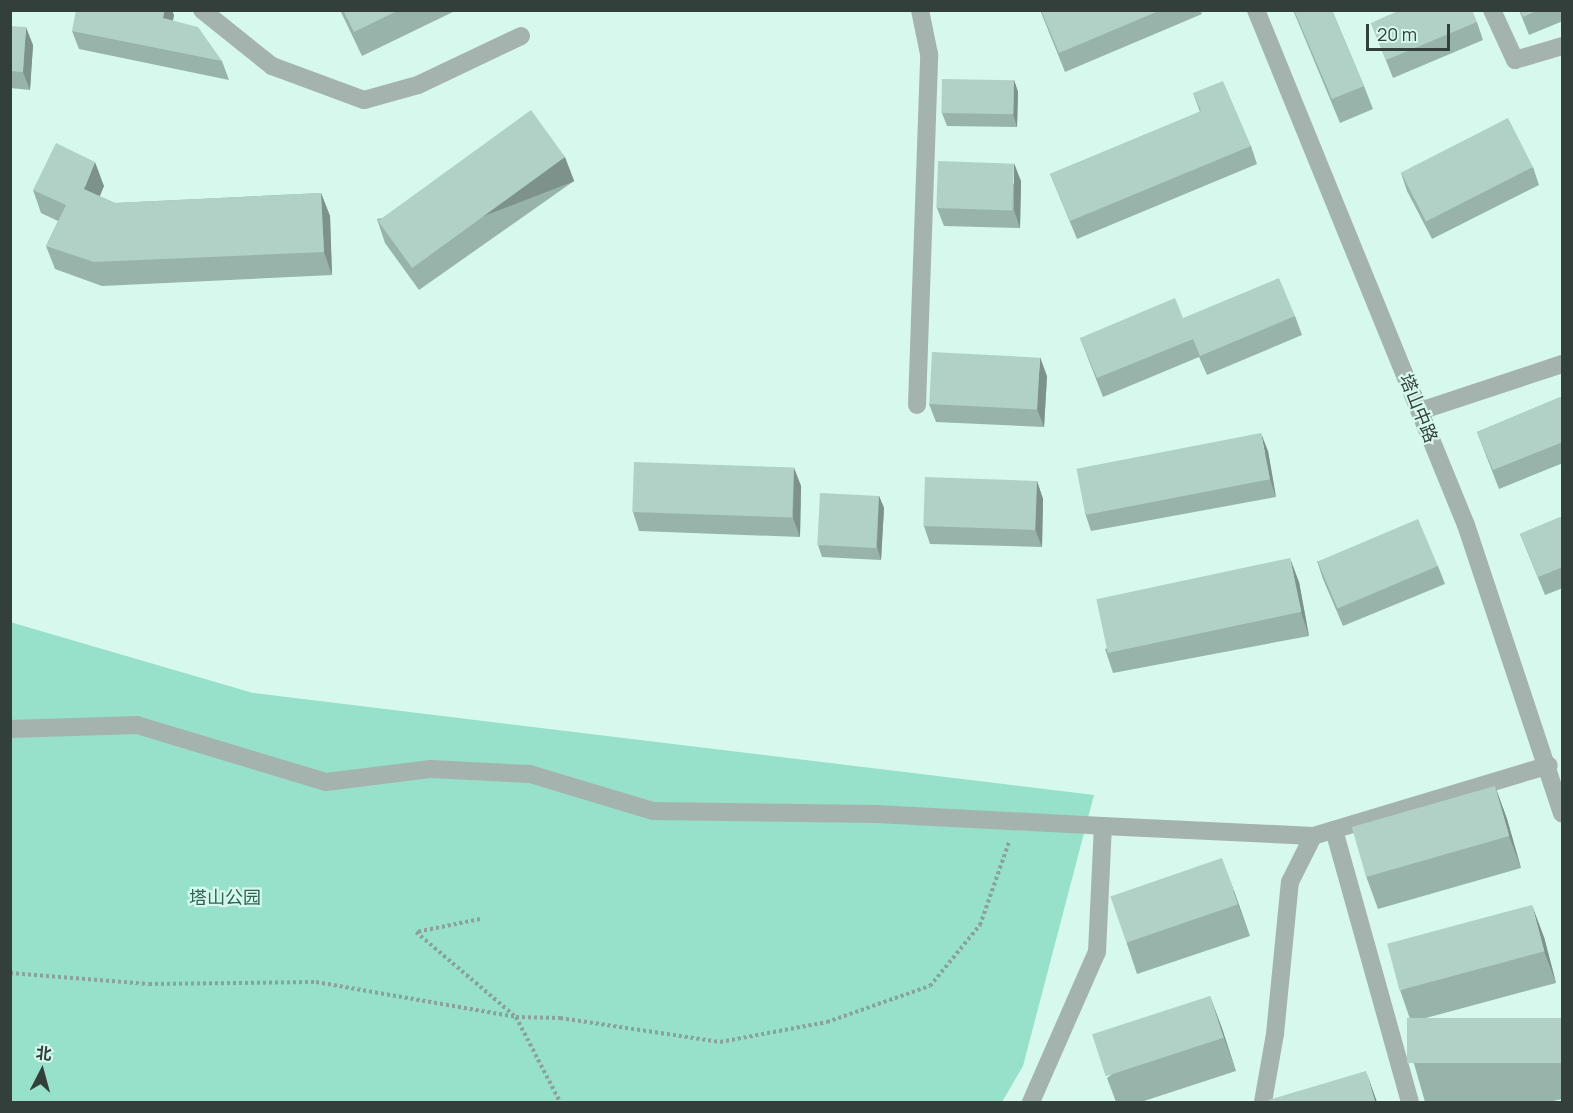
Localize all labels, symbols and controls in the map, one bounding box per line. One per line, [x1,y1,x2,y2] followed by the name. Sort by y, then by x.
[1369,12,1453,50] scale bar
[1377,22,1417,46] text: 20 m
[1396,371,1442,445] street label: 塔山中路
[189,886,261,908] park label: 塔山公园
[12,1041,72,1101] north arrow
[35,1041,53,1065] text: 北

